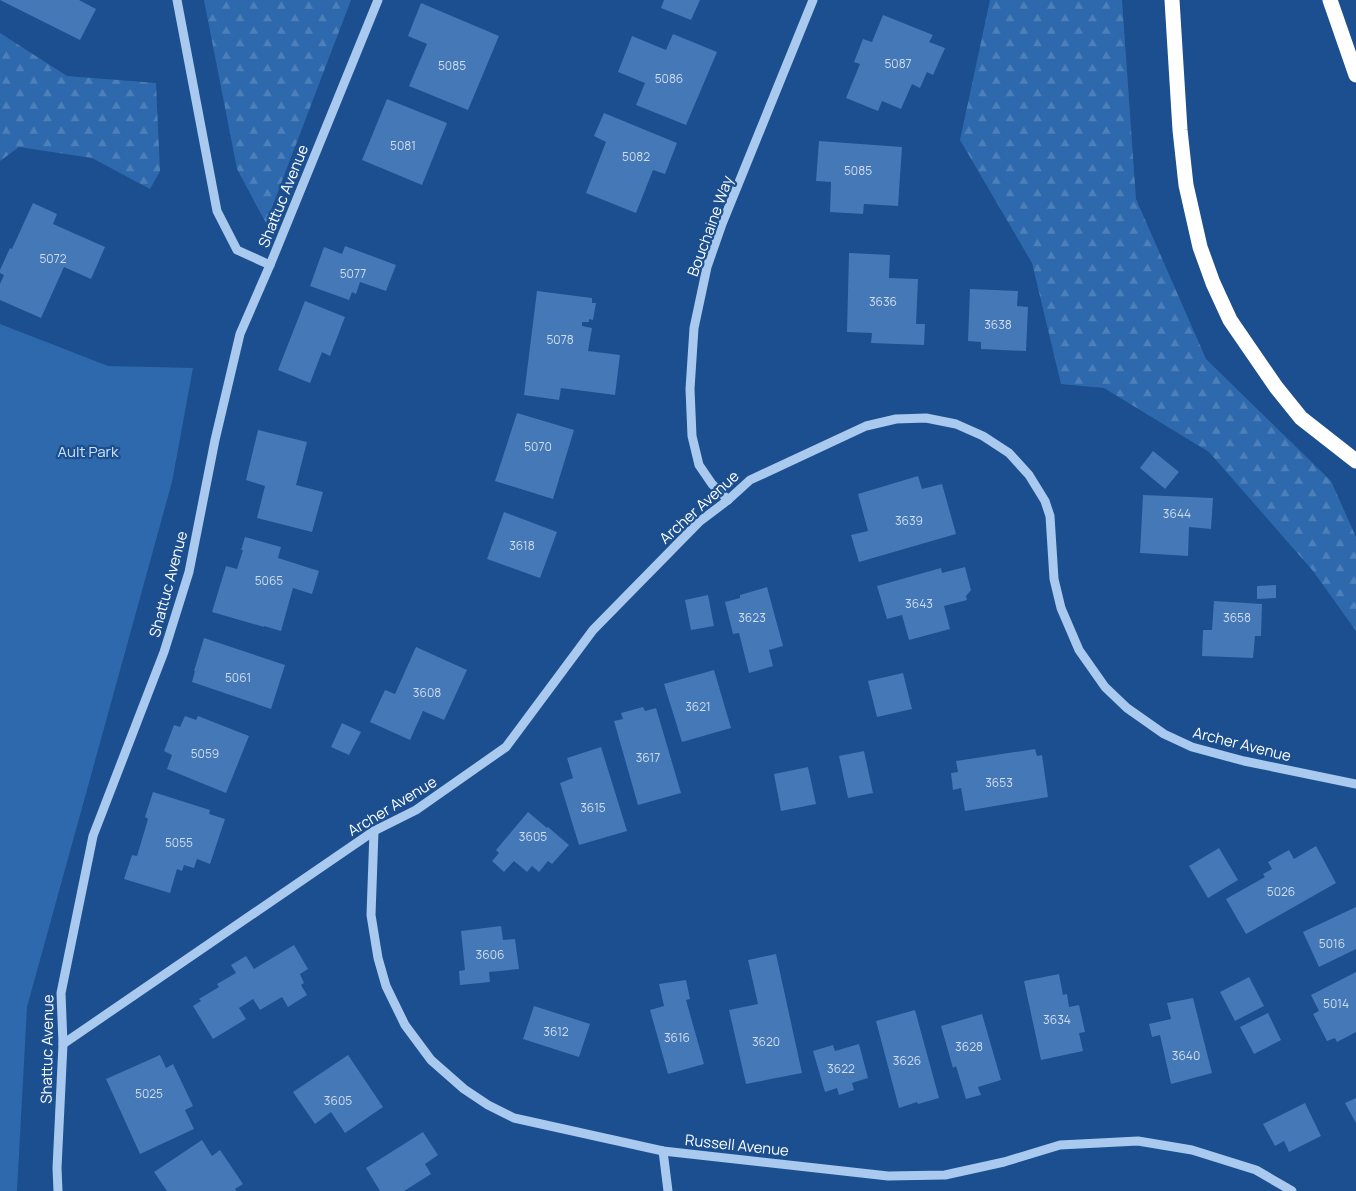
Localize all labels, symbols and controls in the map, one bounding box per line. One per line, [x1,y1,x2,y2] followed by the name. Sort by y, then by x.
[884,55,912,72] house number: 5087
[438,57,466,74] house number: 5085
[655,70,683,87] house number: 5086
[390,137,416,154] house number: 5081
[253,141,313,251] street label: Shattuc Avenue
[622,148,650,165] house number: 5082
[844,162,872,179] house number: 5085
[682,173,738,279] street label: Bouchaine Way
[39,250,67,267] house number: 5072
[340,265,366,282] house number: 5077
[869,293,897,310] house number: 3636
[984,316,1012,333] house number: 3638
[546,331,574,348] house number: 5078
[524,438,552,455] house number: 5070
[58,441,119,462] park label: Ault Park
[655,465,744,548] street label: Archer Avenue
[1163,505,1191,522] house number: 3644
[895,512,923,529] house number: 3639
[144,528,192,639] street label: Shattuc Avenue
[509,537,535,554] house number: 3618
[255,572,283,589] house number: 5065
[905,595,933,612] house number: 3643
[738,609,766,626] house number: 3623
[1223,609,1251,626] house number: 3658
[225,669,251,686] house number: 5061
[413,684,441,701] house number: 3608
[685,698,711,715] house number: 3621
[1191,722,1294,766] street label: Archer Avenue
[191,745,219,762] house number: 5059
[636,749,660,766] house number: 3617
[344,771,441,841] street label: Archer Avenue
[985,774,1013,791] house number: 3653
[580,799,606,816] house number: 3615
[519,828,547,845] house number: 3605
[165,834,193,851] house number: 5055
[1267,883,1295,900] house number: 5026
[1319,935,1345,952] house number: 5016
[476,946,504,963] house number: 3606
[36,994,58,1104] street label: Shattuc Avenue
[1323,995,1349,1012] house number: 5014
[1043,1011,1071,1028] house number: 3634
[543,1023,569,1040] house number: 3612
[664,1029,690,1046] house number: 3616
[752,1033,780,1050] house number: 3620
[955,1038,983,1055] house number: 3628
[1172,1047,1200,1064] house number: 3640
[893,1052,921,1069] house number: 3626
[827,1060,855,1077] house number: 3622
[135,1085,163,1102] house number: 5025
[324,1092,352,1109] house number: 3605
[684,1129,790,1161] street label: Russell Avenue

